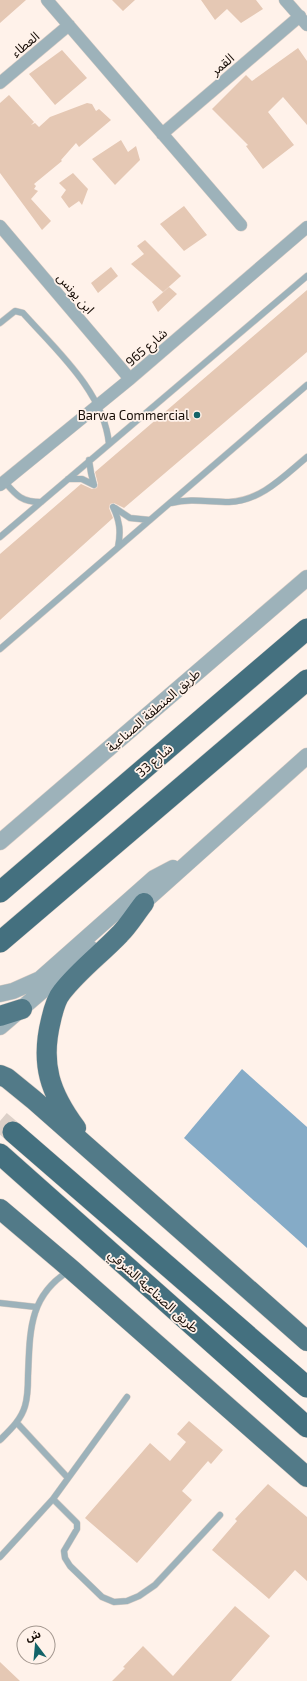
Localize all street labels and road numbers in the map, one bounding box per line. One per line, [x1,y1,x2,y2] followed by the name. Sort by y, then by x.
[8,28,42,60] street label: العطاء
[206,50,237,79] street label: القمر
[53,269,98,317] street label: ابن يونس
[122,325,172,372] street label: شارع 965
[103,665,204,756] street label: طريق المنطقة الصناعية
[133,740,177,782] street label: شارع 33
[103,1246,203,1338] street label: طريق الصناعية الشرقي

